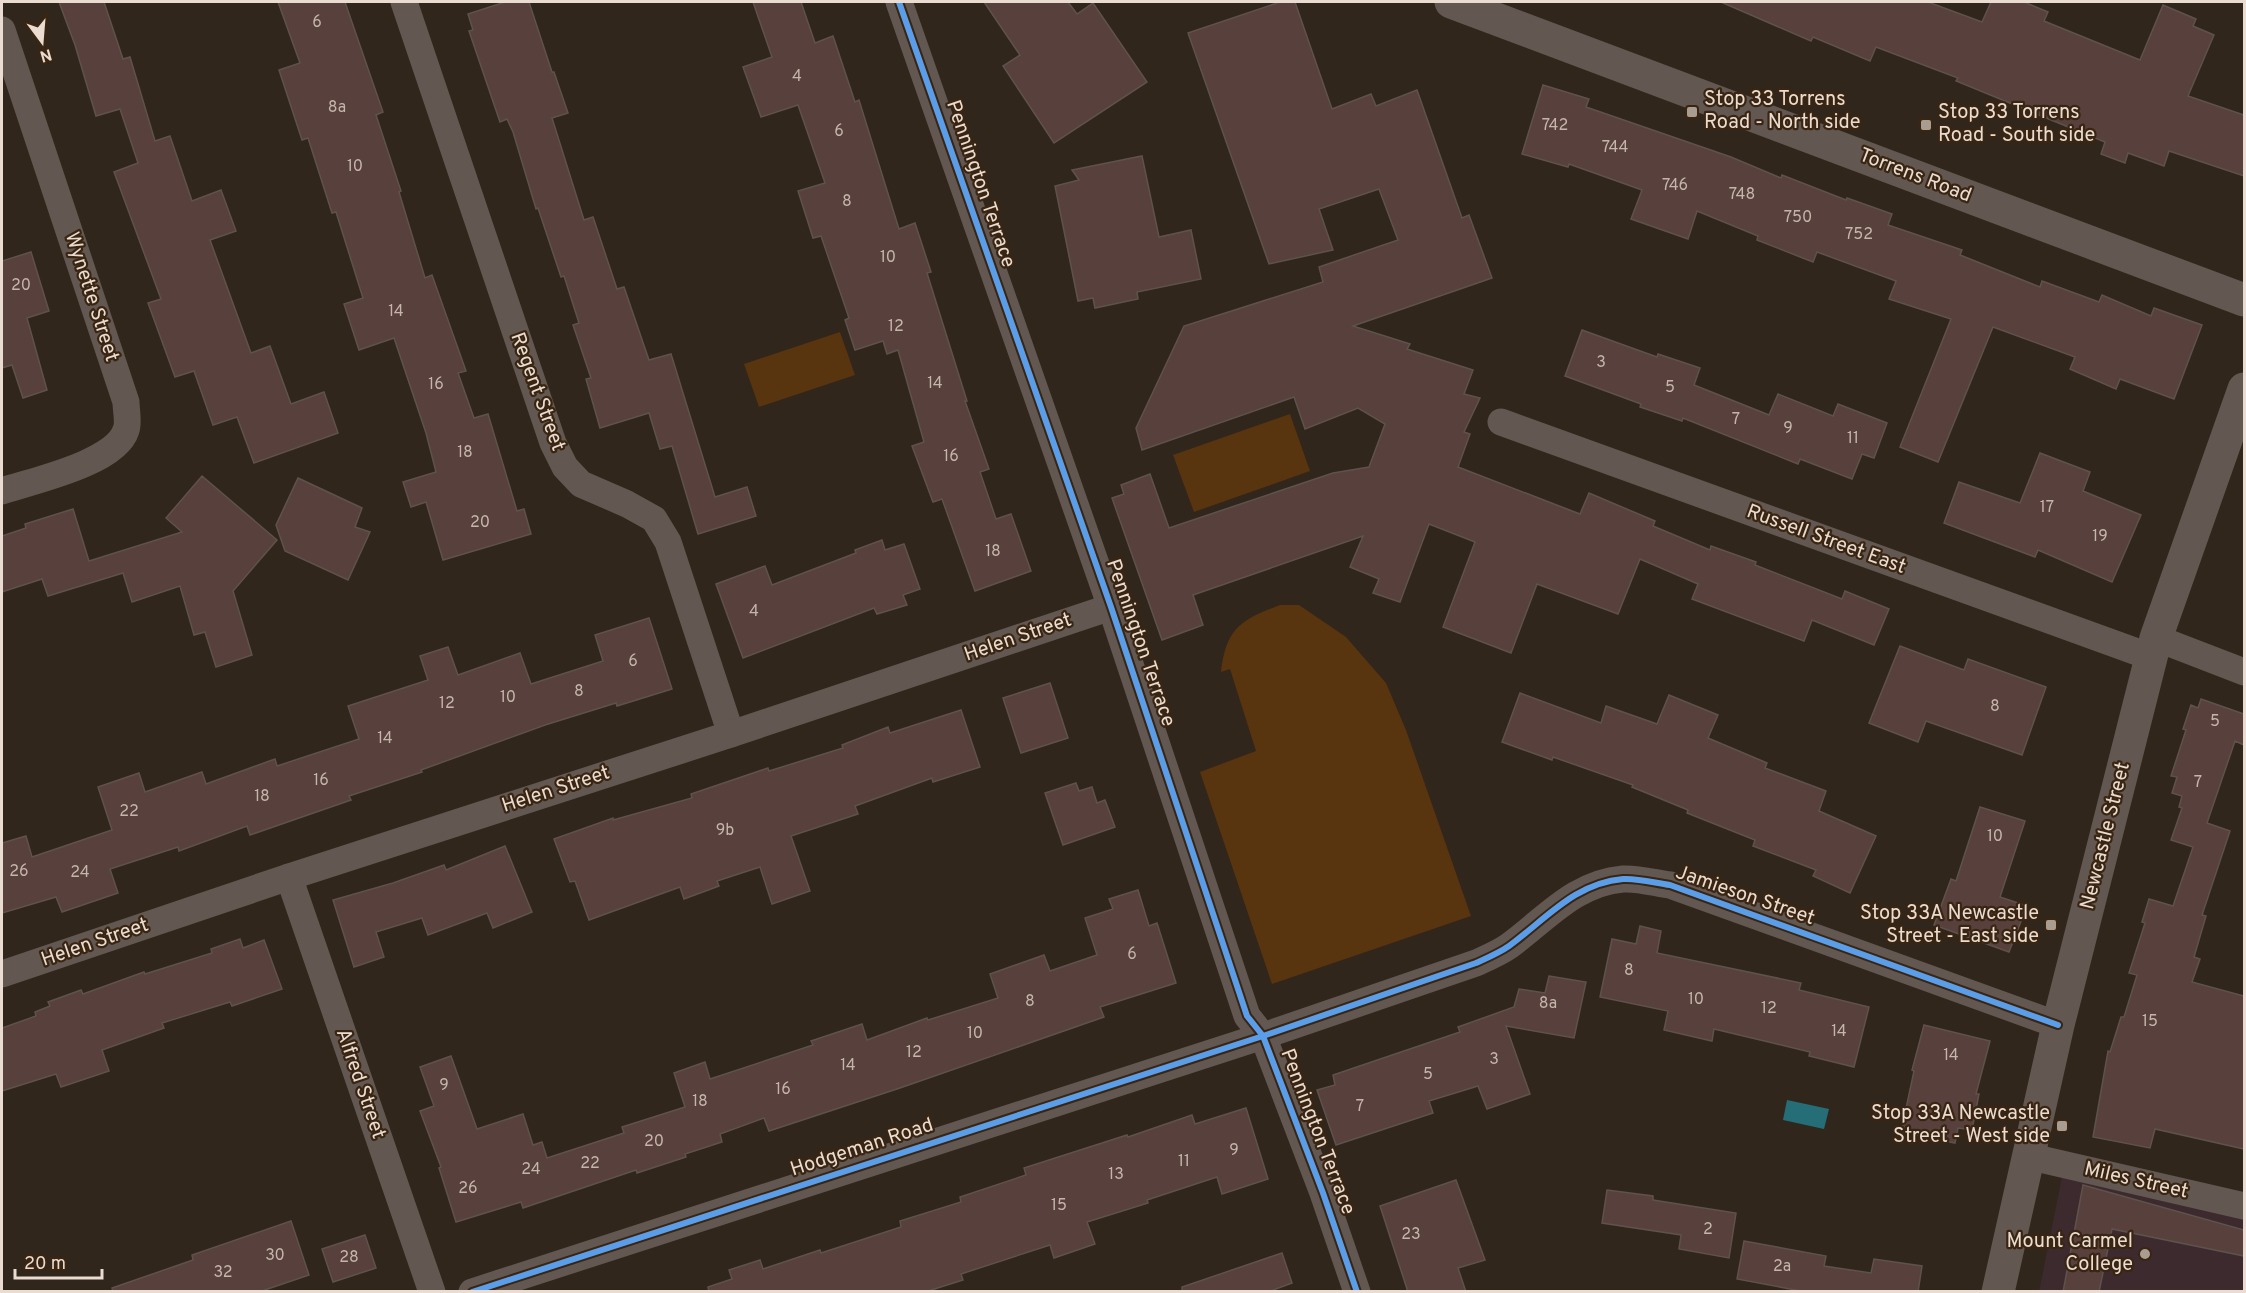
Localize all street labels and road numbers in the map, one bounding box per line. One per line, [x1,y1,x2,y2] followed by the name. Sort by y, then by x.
[939,97,1021,271] street label: Pennington Terrace
[1855,143,1975,209] street label: Torrens Road
[58,229,124,365] street label: Wynette Street
[504,329,570,455] street label: Regent Street
[1743,499,1909,581] street label: Russell Street East
[1099,556,1181,730] street label: Pennington Terrace
[961,607,1075,669] street label: Helen Street
[2075,759,2137,913] street label: Newcastle Street
[499,760,613,820] street label: Helen Street
[1672,860,1818,932] street label: Jamieson Street
[38,912,152,974] street label: Helen Street
[329,1025,391,1143] street label: Alfred Street
[1273,1045,1361,1219] street label: Pennington Terrace
[787,1113,937,1183] street label: Hodgeman Road
[2081,1156,2191,1206] street label: Miles Street

